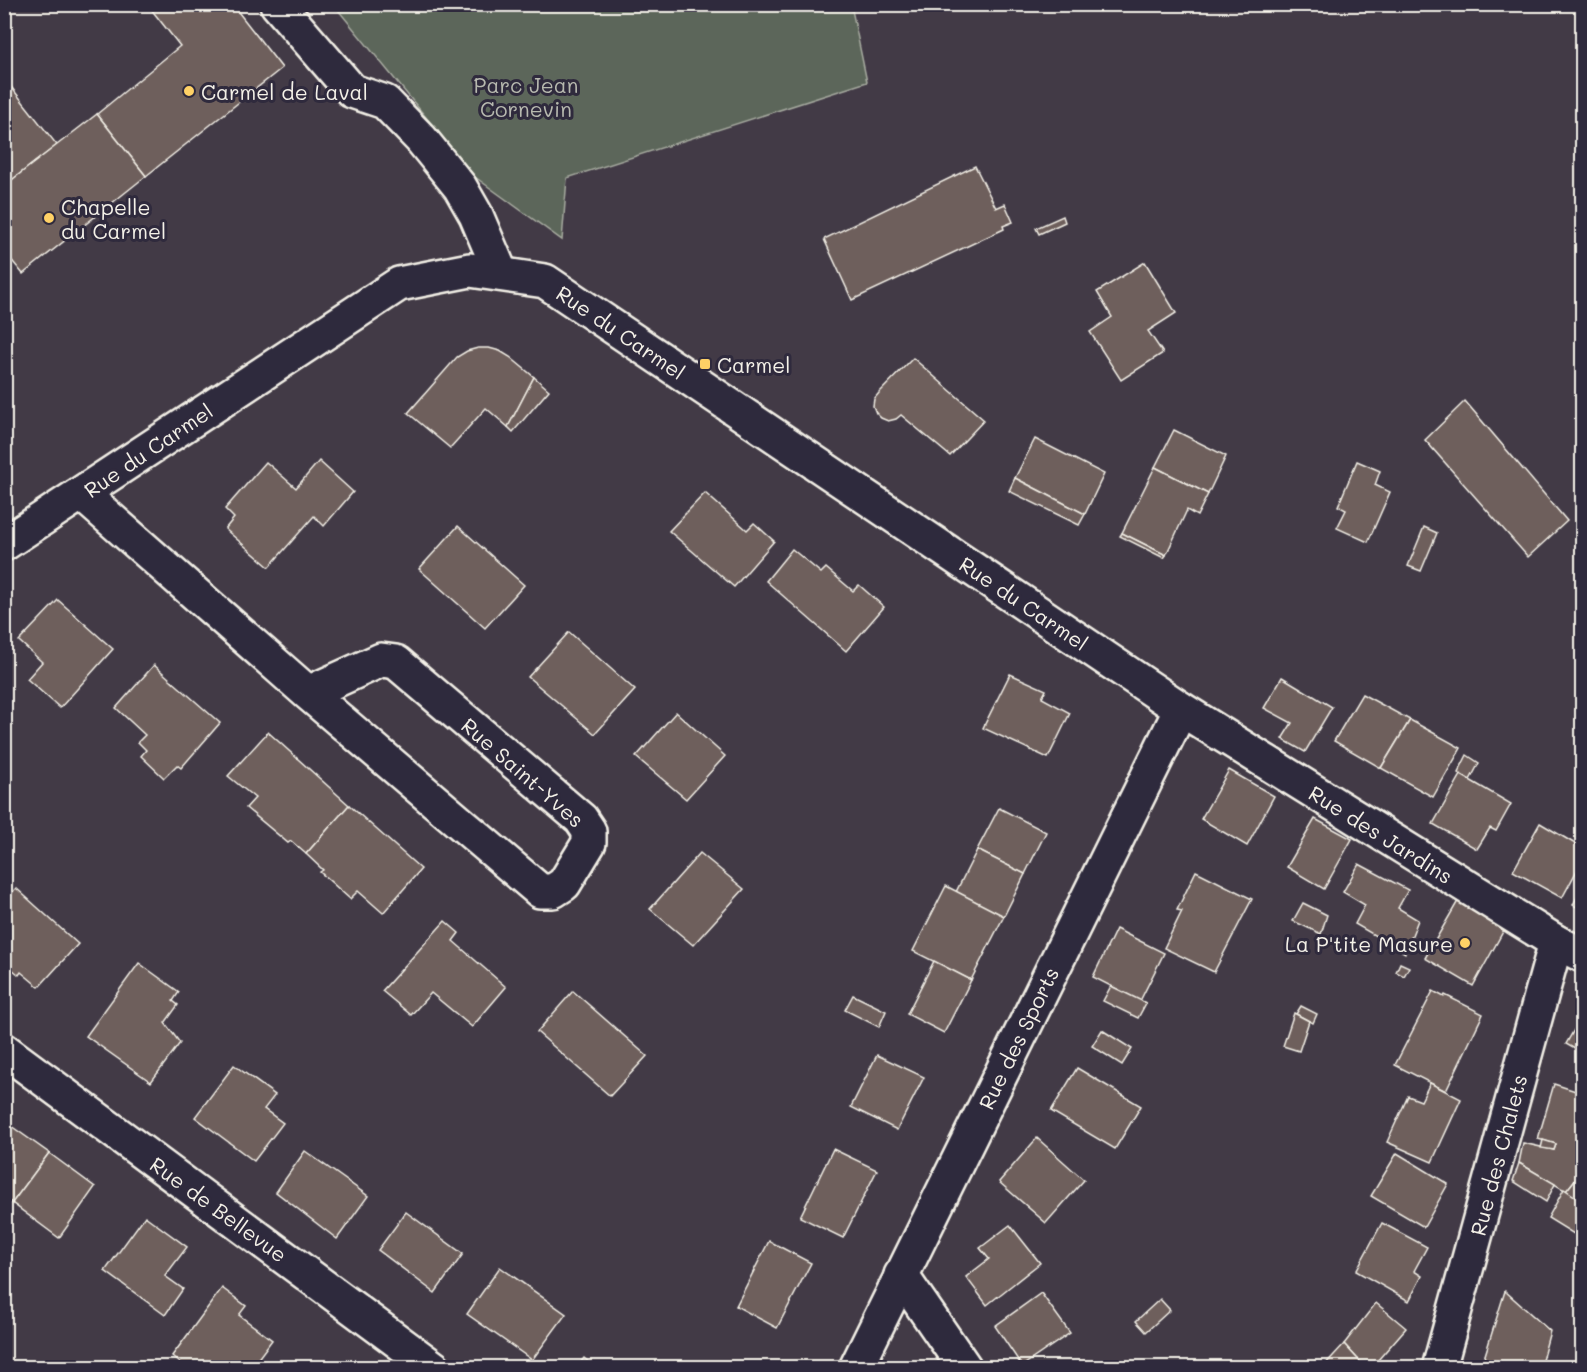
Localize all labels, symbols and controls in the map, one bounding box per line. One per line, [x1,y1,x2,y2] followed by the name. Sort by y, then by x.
[474,71,578,122] park label: Parc Jean Cornevin
[201,78,368,105] place label: Carmel de Laval
[182,84,196,98] marker: Carmel de Laval
[61,193,166,244] place label: Chapelle du Carmel
[42,211,56,225] marker: Chapelle du Carmel
[551,279,691,385] street label: Rue du Carmel
[717,351,791,378] place label: Carmel
[698,357,712,371] marker: Carmel
[78,397,218,503] street label: Rue du Carmel
[954,550,1094,656] street label: Rue du Carmel
[456,711,590,833] street label: Rue Saint-Yves
[1304,779,1458,889] street label: Rue des Jardins
[1285,930,1453,957] place label: La P'tite Masure
[1458,936,1472,950] marker: La P'tite Masure
[972,962,1064,1114] street label: Rue des Sports
[1464,1072,1532,1238] street label: Rue des Chalets
[145,1150,293,1268] street label: Rue de Bellevue

